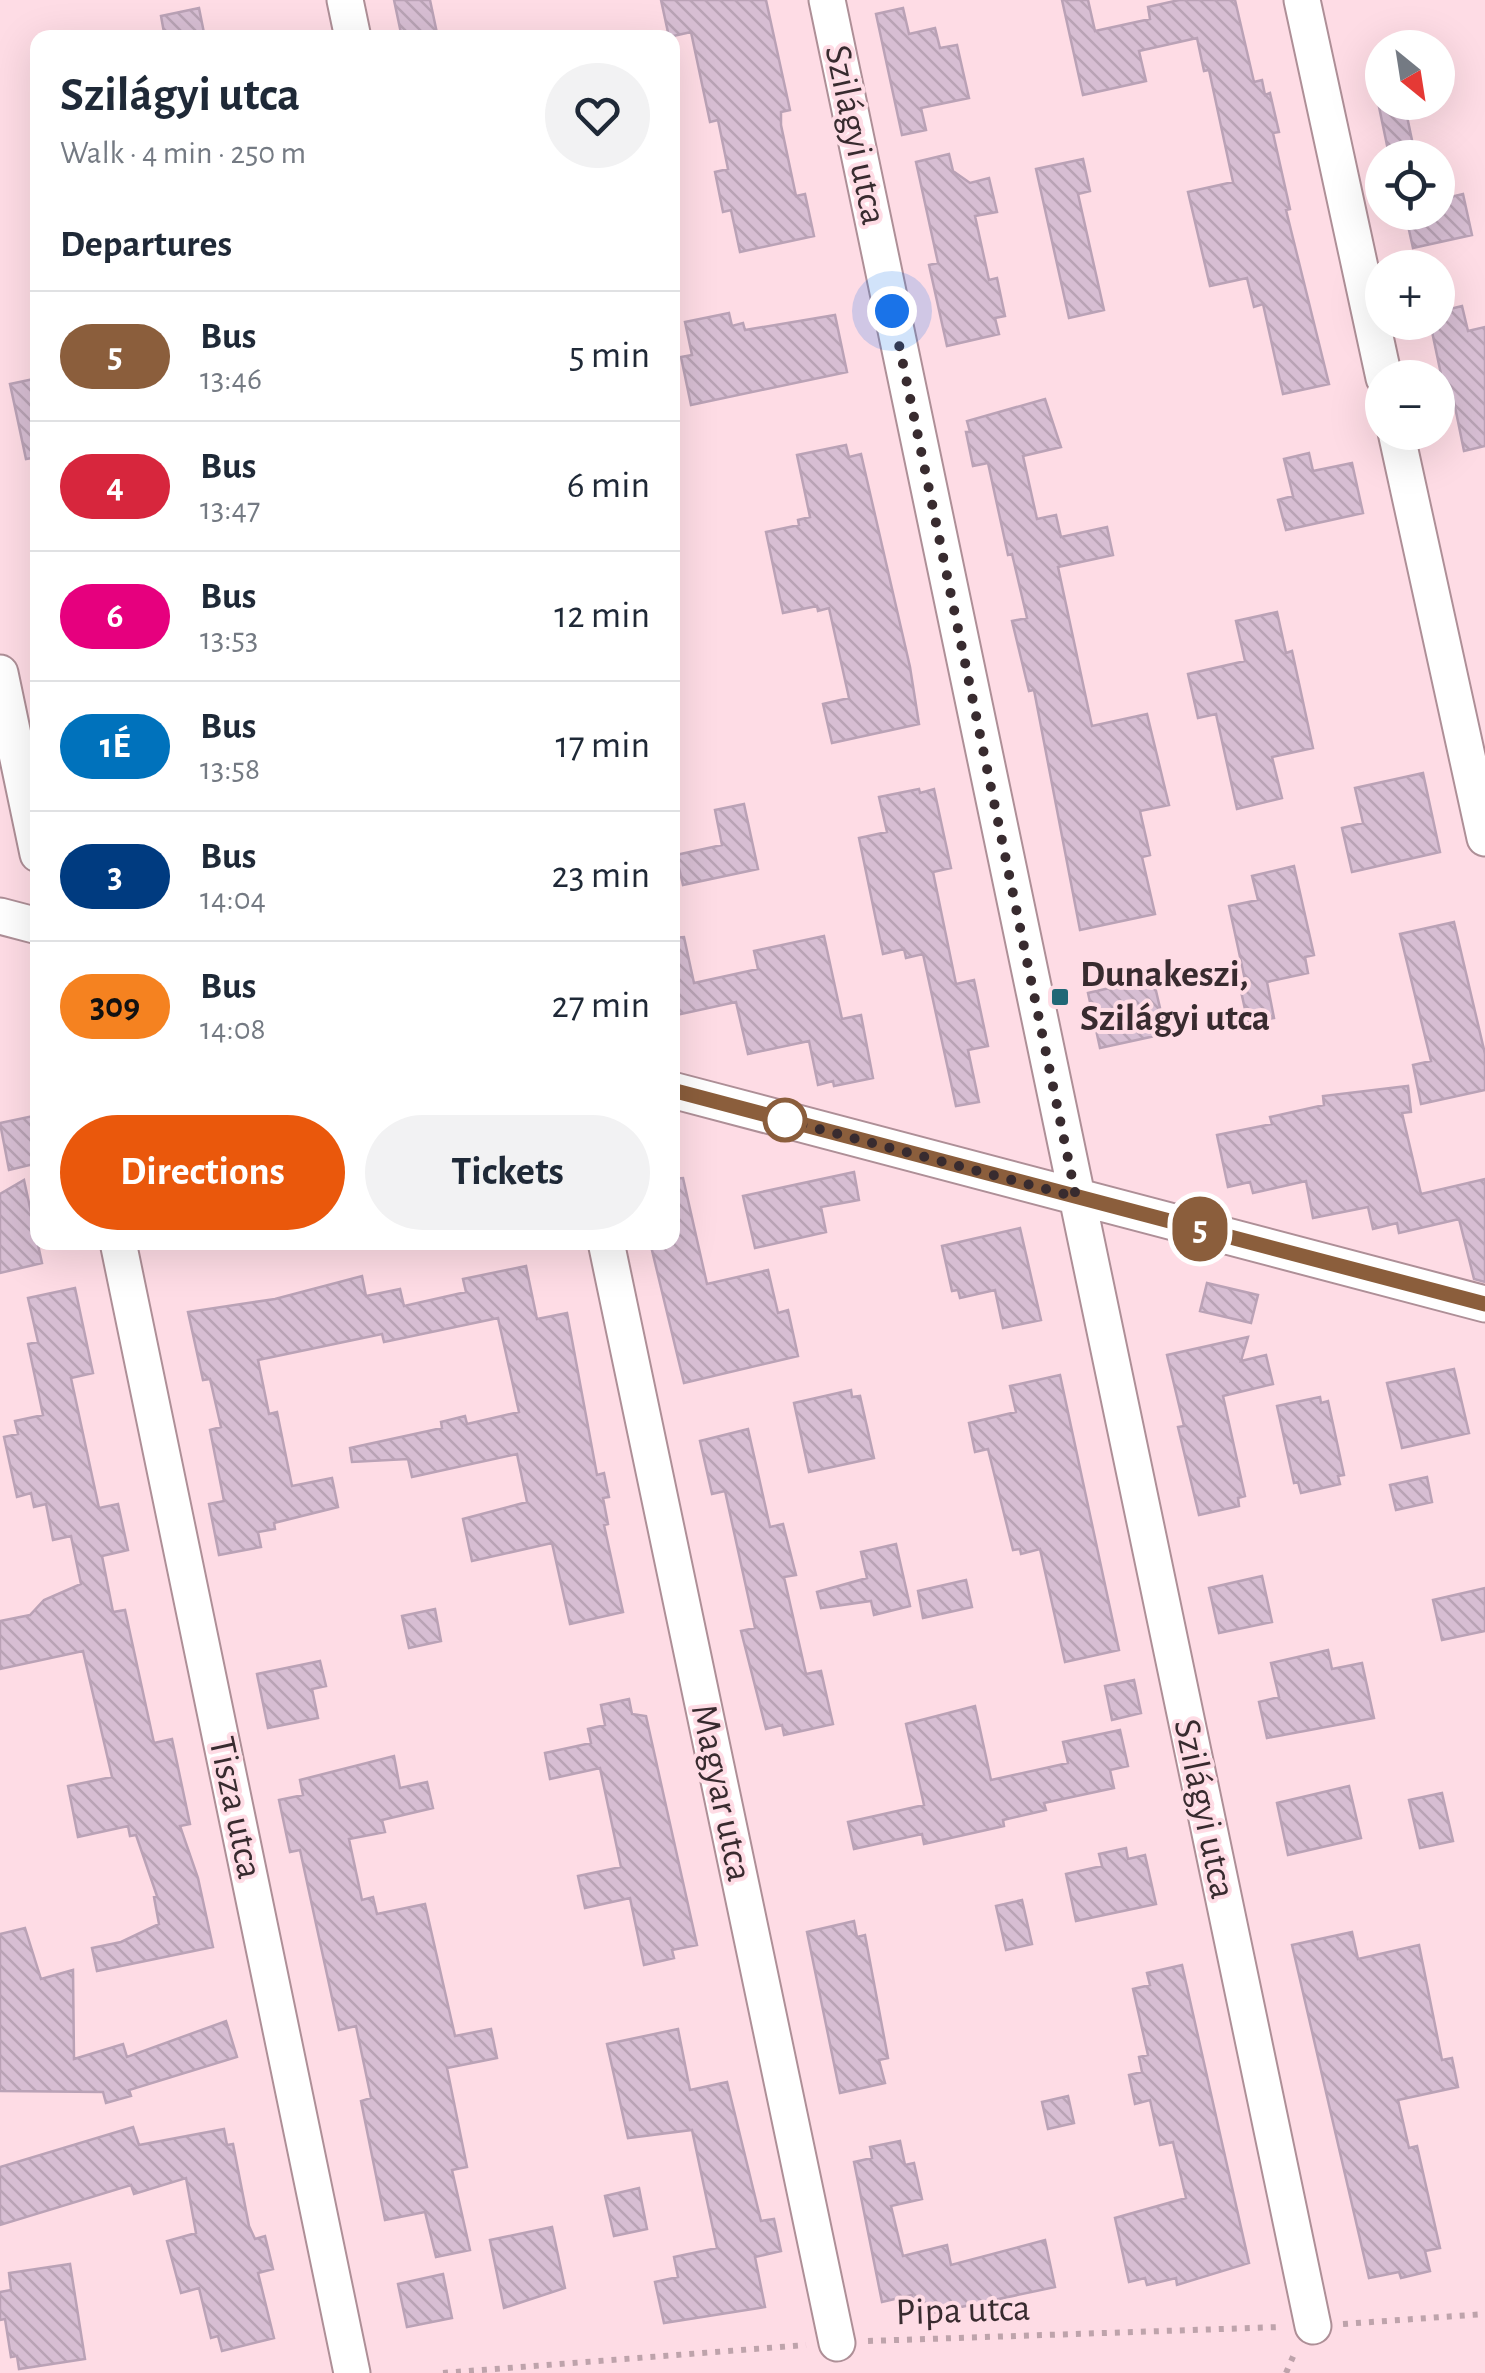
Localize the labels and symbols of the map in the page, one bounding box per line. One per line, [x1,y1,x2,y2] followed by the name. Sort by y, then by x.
[1365,30,1455,120] north arrow
[817,42,893,228] street label: Szilágyi utca
[867,286,917,336] your location
[1080,956,1270,1038] place label: Dunakeszi, Szilágyi utca
[1049,986,1071,1008] marker: Dunakeszi, Szilágyi utca
[764,1099,806,1141] unlabelled marker
[1168,1196,1232,1262] line badge: 5
[684,1701,758,1885] street label: Magyar utca
[1166,1716,1242,1902] street label: Szilágyi utca
[201,1734,269,1882] street label: Tisza utca
[895,2290,1031,2332] street label: Pipa utca

